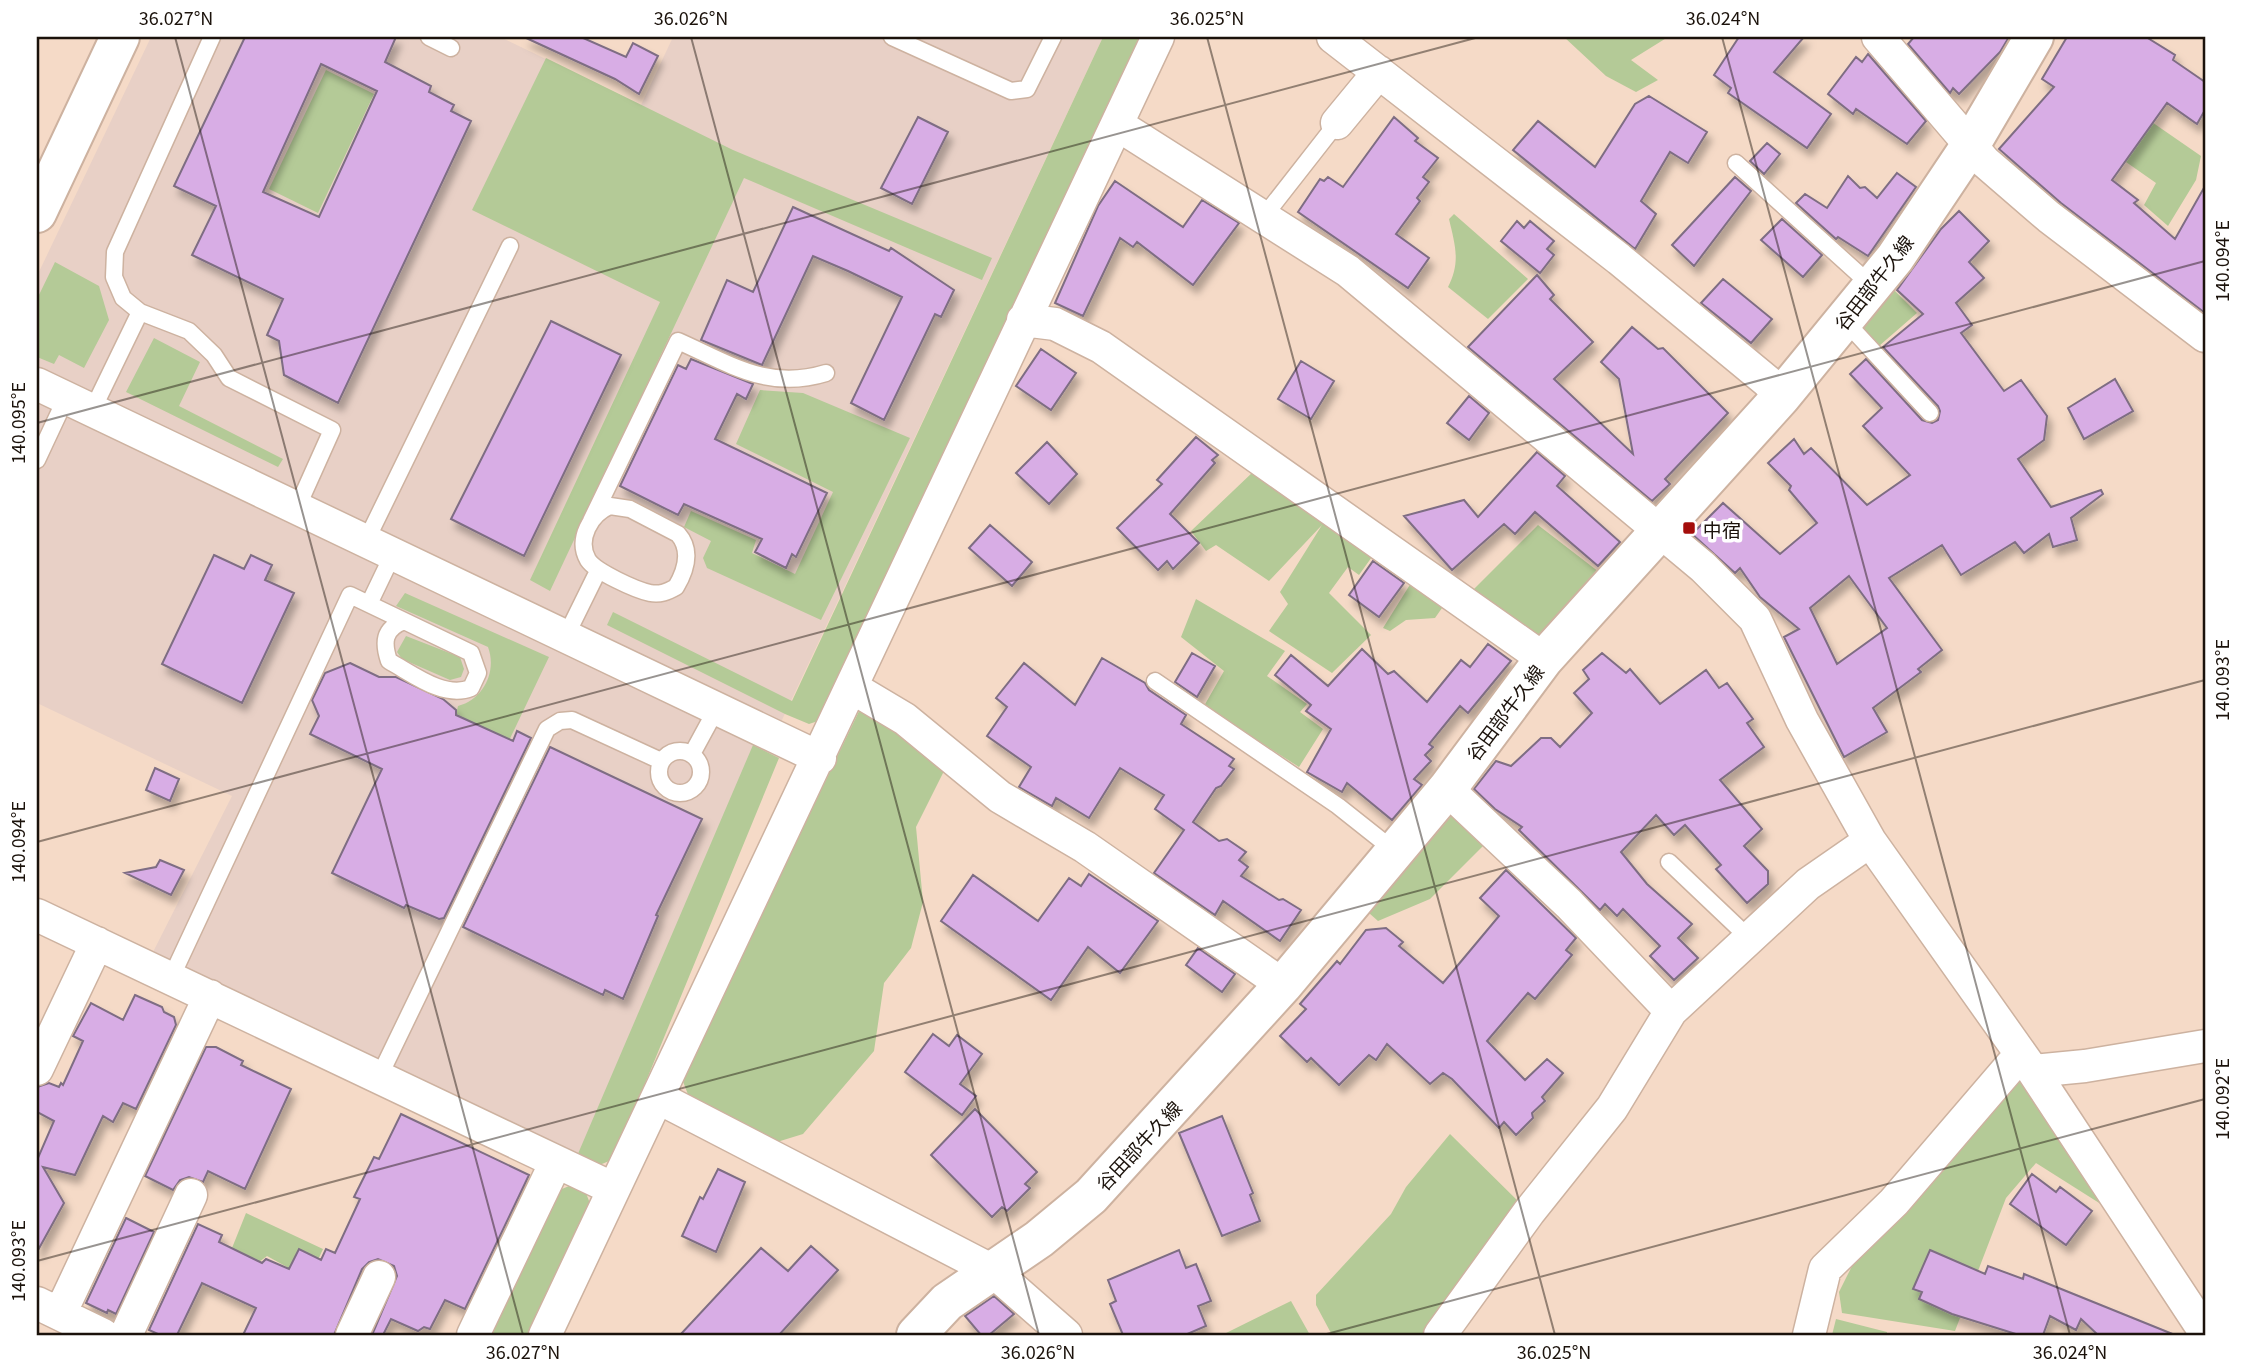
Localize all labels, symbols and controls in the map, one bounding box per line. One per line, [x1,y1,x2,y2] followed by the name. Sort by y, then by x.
[139,4,213,30] text: 36.027°N
[654,4,728,30] text: 36.026°N
[1170,4,1244,30] text: 36.025°N
[1686,4,1760,30] text: 36.024°N
[2208,220,2234,302] text: 140.094°E
[1827,229,1919,335] street label: 谷田部牛久線
[4,382,30,464] text: 140.095°E
[1703,515,1741,542] place label: 中宿
[1681,520,1697,536] marker: 中宿
[2208,639,2234,721] text: 140.093°E
[1459,658,1549,766] street label: 谷田部牛久線
[4,801,30,883] text: 140.094°E
[2208,1058,2234,1140] text: 140.092°E
[1089,1094,1187,1196] street label: 谷田部牛久線
[4,1220,30,1302] text: 140.093°E
[486,1338,560,1364] text: 36.027°N
[1001,1338,1075,1364] text: 36.026°N
[1517,1338,1591,1364] text: 36.025°N
[2033,1338,2107,1364] text: 36.024°N

